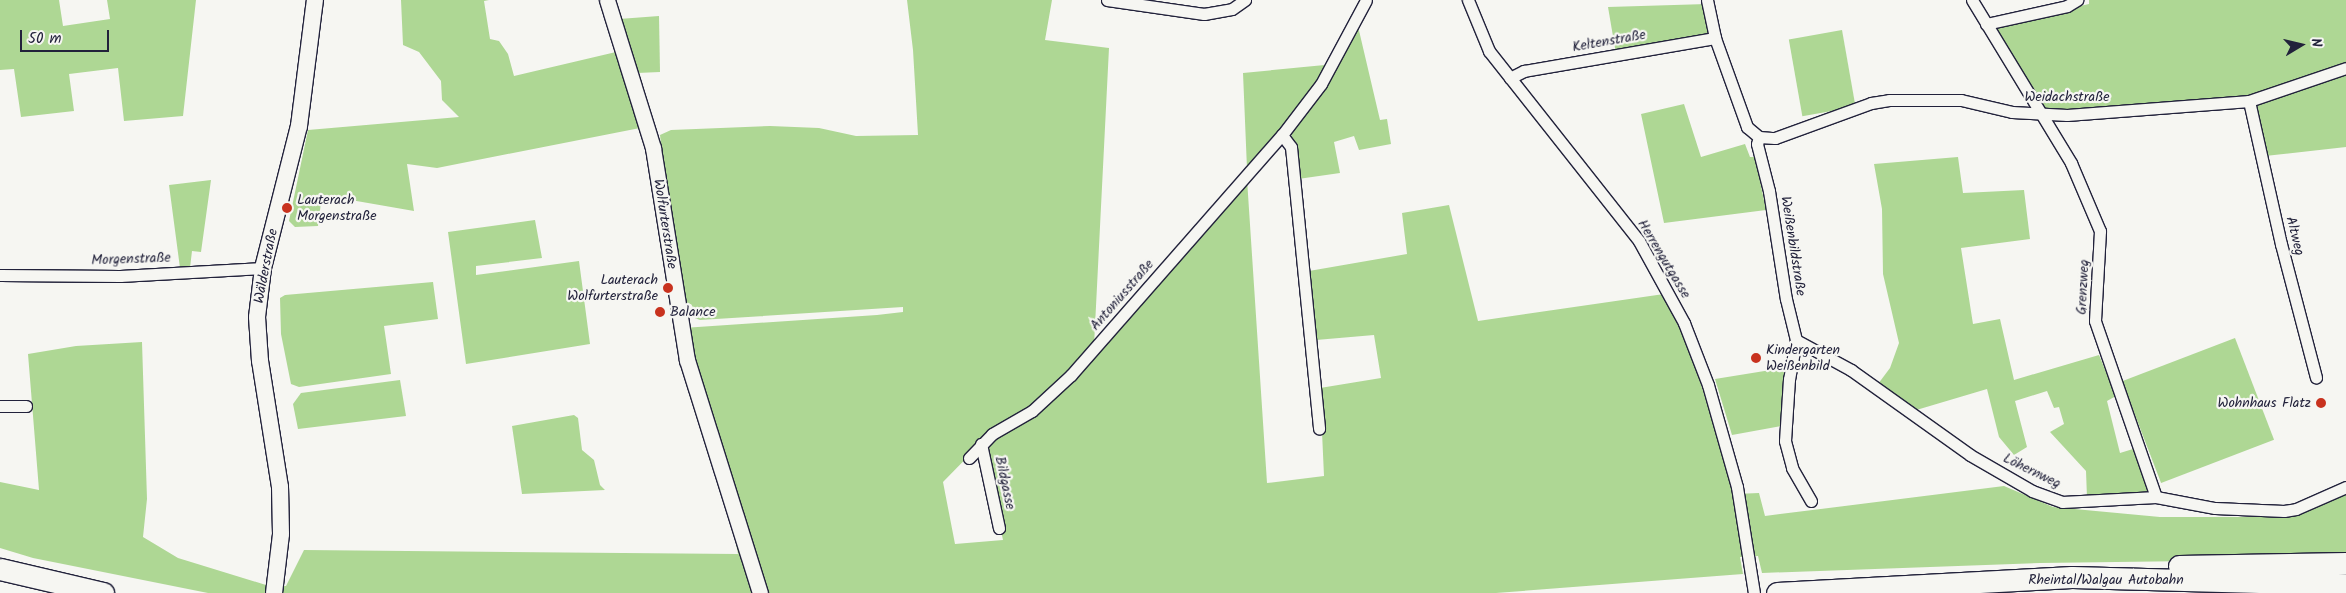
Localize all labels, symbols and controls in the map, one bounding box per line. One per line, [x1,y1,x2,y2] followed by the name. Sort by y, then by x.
[22,20,111,52] scale bar
[2276,20,2326,70] north arrow
[1571,26,1647,56] street label: Keltenstraße
[28,27,62,51] text: 50 m
[2304,37,2327,49] text: N
[2025,89,2109,105] street label: Weidachstraße
[650,178,680,270] street label: Wolfurterstraße
[297,192,377,224] place label: Lauterach Morgenstraße
[1777,195,1809,297] street label: Weißenbildstraße
[281,202,293,214] marker: Lauterach Morgenstraße
[2282,215,2308,257] street label: Altweg
[1634,217,1694,301] street label: Herrengutgasse
[251,227,281,305] street label: Wälderstraße
[91,249,171,269] street label: Morgenstraße
[1087,256,1157,334] street label: Antoniusstraße
[2073,259,2093,315] street label: Grenzweg
[567,272,658,304] place label: Lauterach Wolfurterstraße
[662,282,674,294] marker: Lauterach Wolfurterstraße
[670,304,715,320] place label: Balance
[654,306,666,318] marker: Balance
[1766,342,1840,374] place label: Kindergarten Weißenbild
[1750,352,1762,364] marker: Kindergarten Weißenbild
[2217,395,2311,411] place label: Wohnhaus Flatz
[2315,397,2327,409] marker: Wohnhaus Flatz
[2000,450,2064,492] street label: Löhernweg
[991,455,1019,511] street label: Bildgasse
[2028,572,2184,588] street label: Rheintal/Walgau Autobahn

